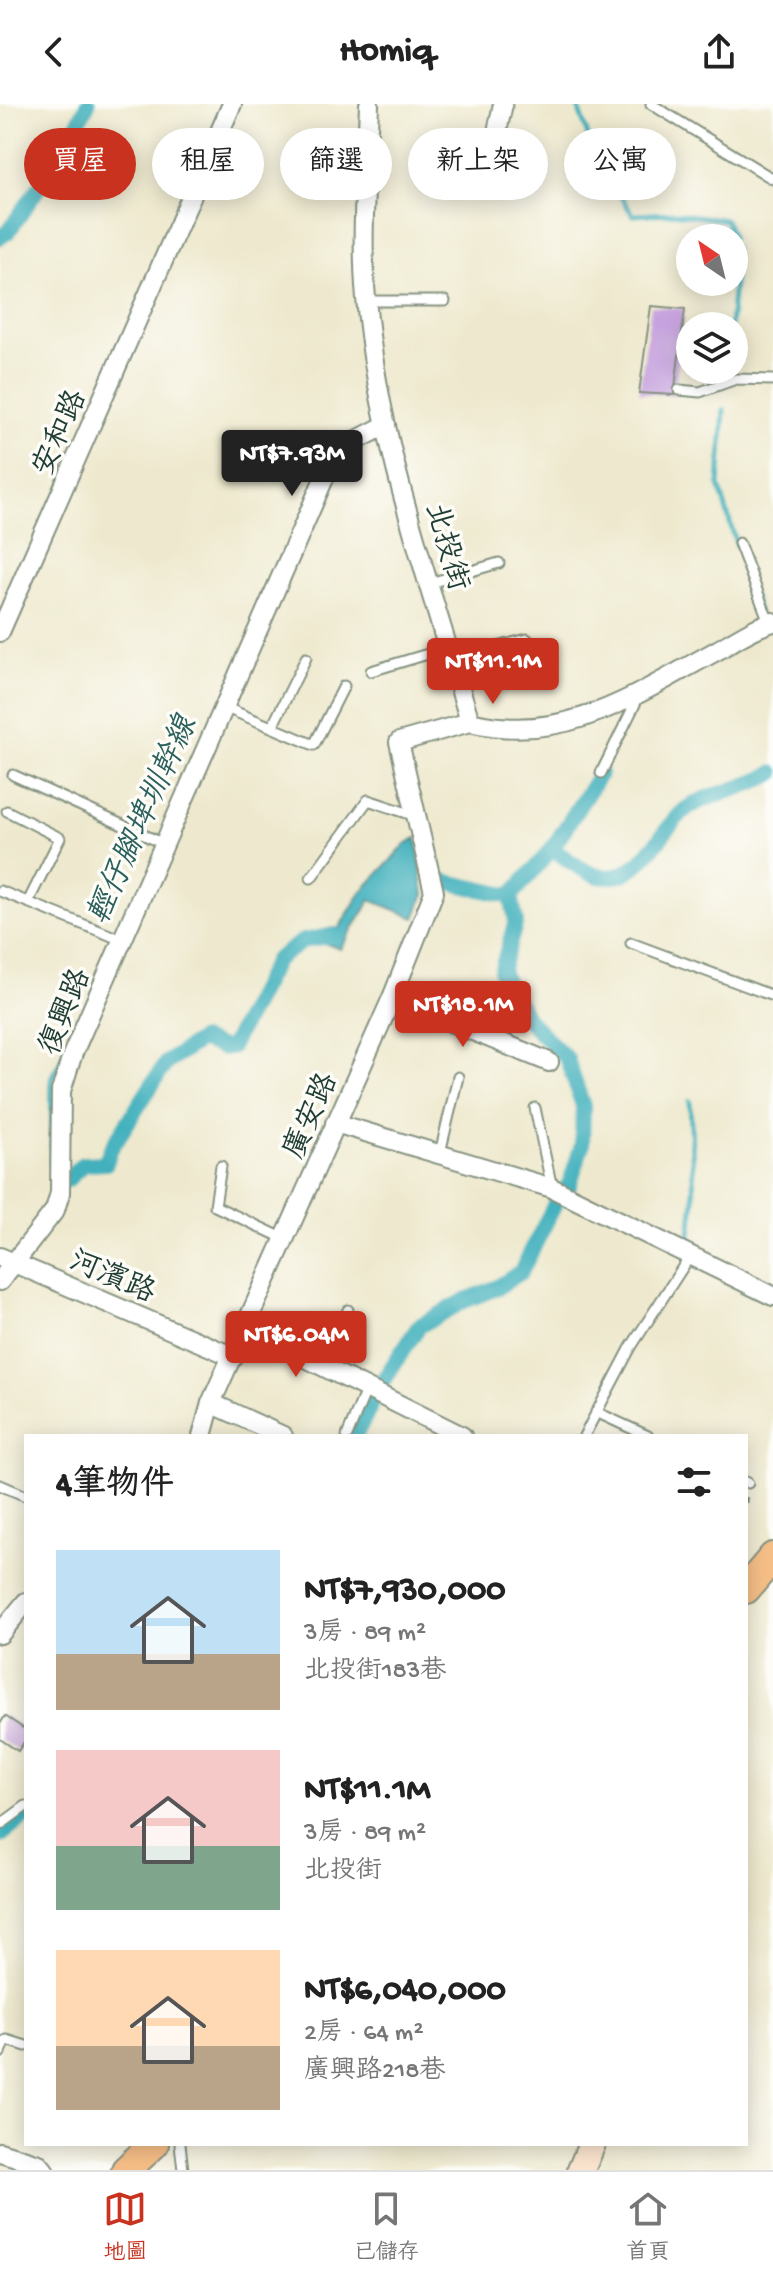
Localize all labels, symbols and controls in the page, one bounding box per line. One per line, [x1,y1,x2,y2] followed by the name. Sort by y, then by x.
[32,30,76,74] icon: back
[697,30,741,74] icon: share
[339,31,434,74] text: Homiq
[24,128,136,200] chip: 買屋
[152,128,264,200] chip: 租屋
[280,128,392,200] chip: 篩選
[408,128,548,200] chip: 新上架
[564,128,676,200] chip: 公寓
[676,224,748,296] north arrow
[676,224,748,384] map controls
[676,312,748,384] button: layers
[26,385,96,482] street label: 安和路
[209,430,375,498] pin: NT$7.93M
[240,440,344,471] text: NT$7.93M
[415,499,475,595] street label: 北投街
[410,638,576,706] pin: NT$11.1M
[445,648,541,679] text: NT$11.1M
[80,708,208,931] water label: 輕仔腳埤圳幹線
[32,964,100,1061] street label: 復興路
[380,981,546,1049] pin: NT$18.1M
[413,991,513,1022] text: NT$18.1M
[277,1068,347,1165] street label: 廣安路
[63,1244,160,1313] street label: 河濱路
[213,1311,379,1379] pin: NT$6.04M
[243,1321,349,1352] text: NT$6.04M
[672,1460,716,1504] icon: filters
[56,1467,174,1507] text: 4筆物件
[304,1572,506,1612] text: NT$7,930,000
[120,1582,216,1678] icon: home
[304,1619,426,1650] text: 3房 · 89 m²
[304,1657,446,1688] text: 北投街183巷
[304,1772,430,1812] text: NT$11.1M
[120,1782,216,1878] icon: home
[304,1819,426,1850] text: 3房 · 89 m²
[304,1857,382,1888] text: 北投街
[304,1972,506,2012] text: NT$6,040,000
[120,1982,216,2078] icon: home
[304,2019,424,2050] text: 2房 · 64 m²
[304,2057,446,2088] text: 廣興路218巷
[103,2187,147,2267] tab: 地圖
[353,2187,420,2267] tab: 已儲存
[626,2187,670,2267] tab: 首頁

